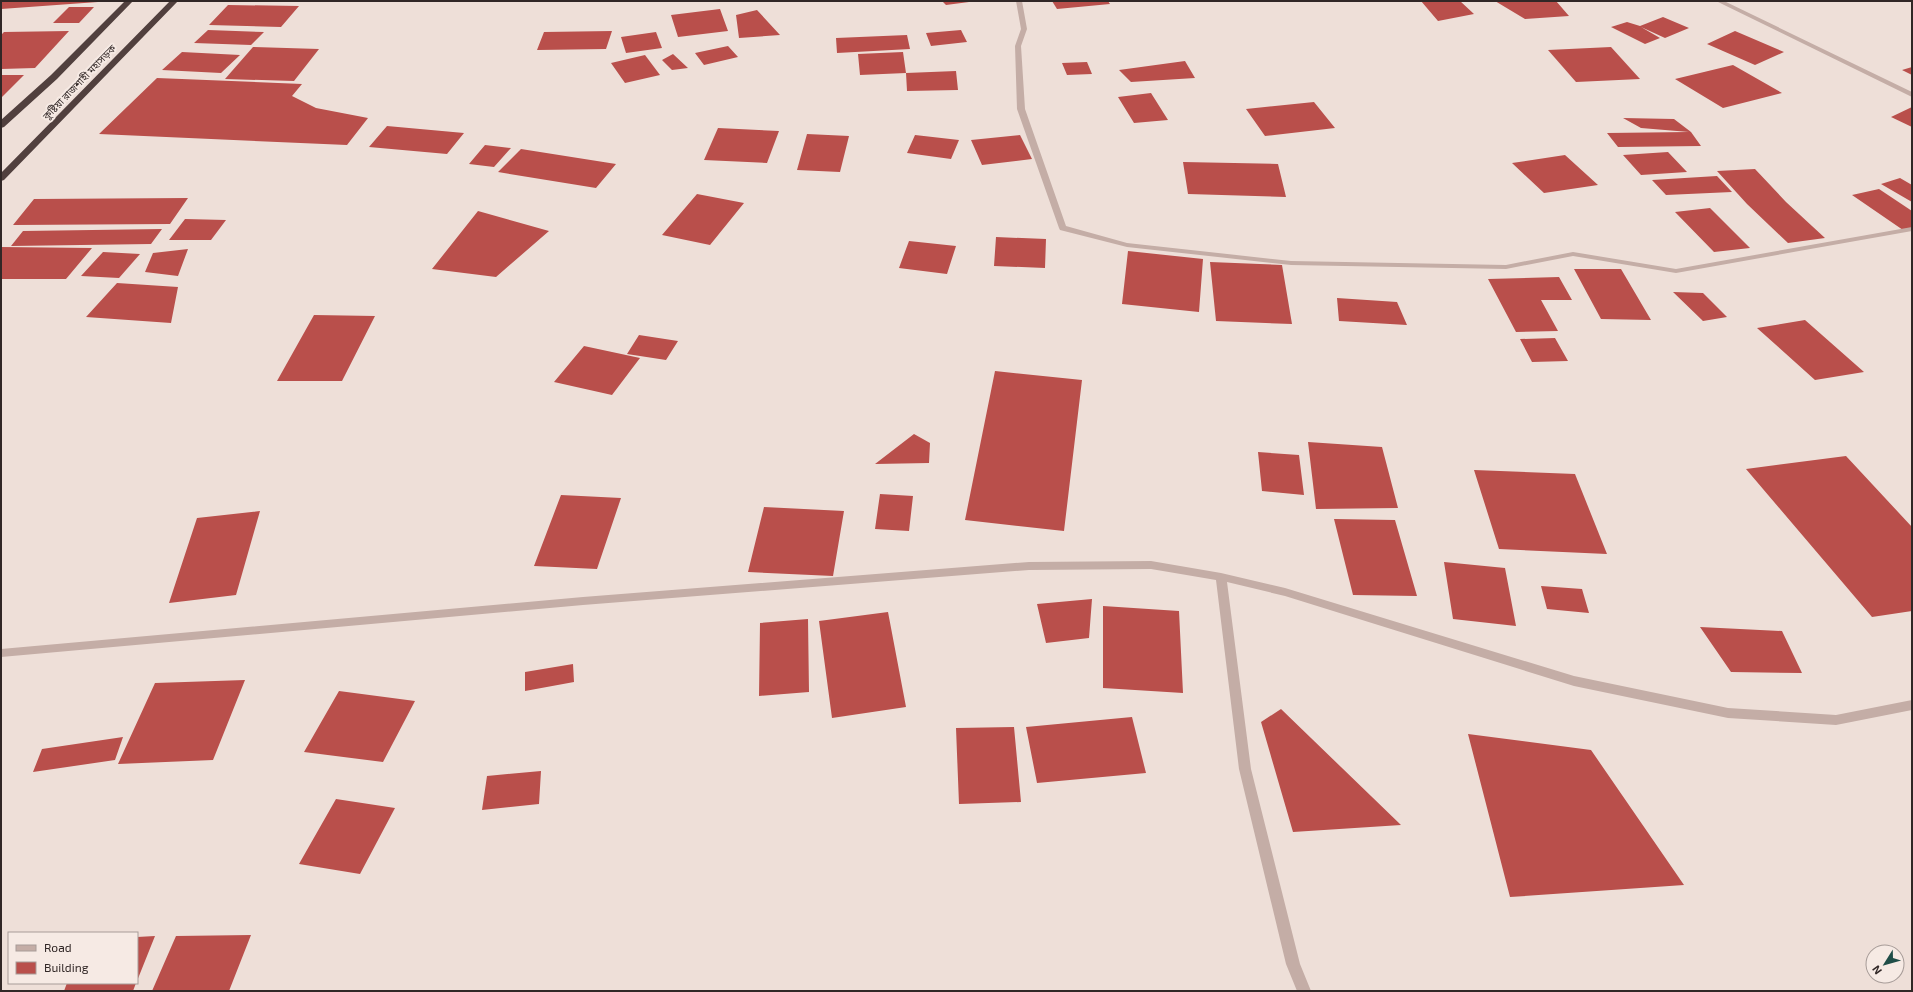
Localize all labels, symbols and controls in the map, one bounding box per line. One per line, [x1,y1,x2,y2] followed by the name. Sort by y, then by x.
[39,41,119,123] street label: কুষ্টিয়া রাজশাহী মহাসড়ক
[8,932,138,984] legend
[44,940,72,954] text: Road
[1865,944,1905,984] north arrow
[44,960,89,974] text: Building
[1869,963,1884,977] text: N

